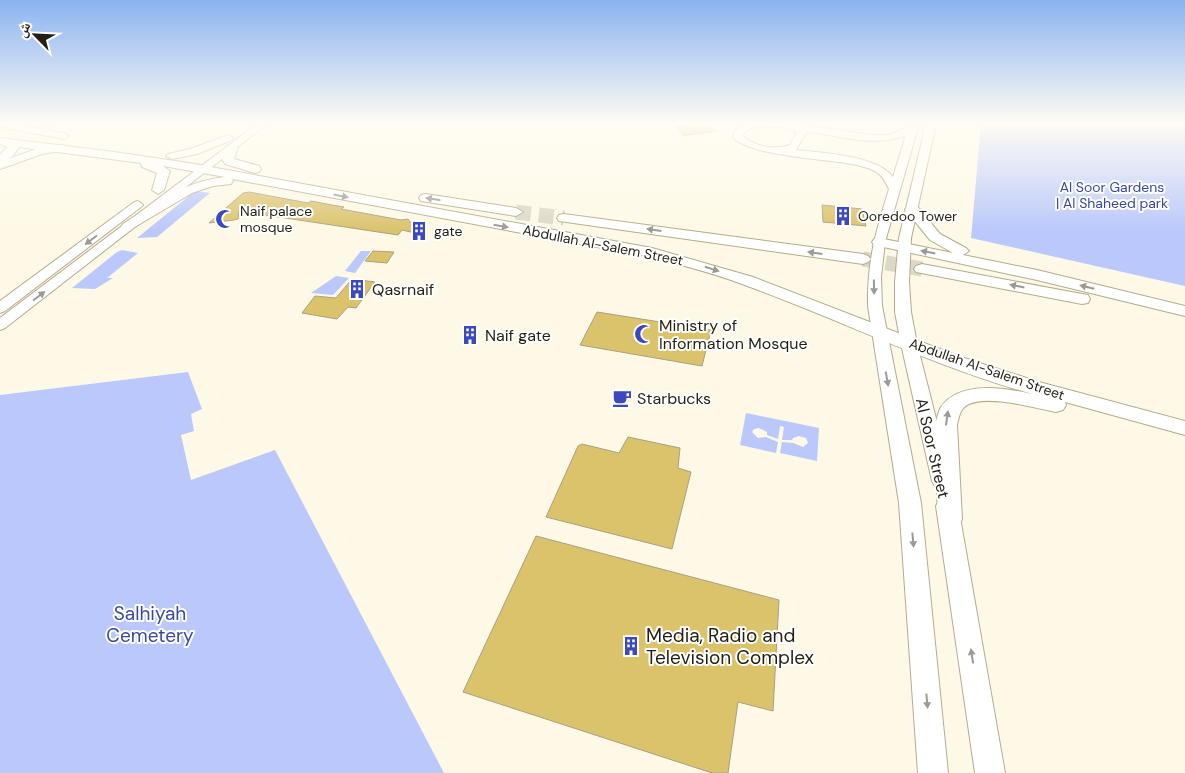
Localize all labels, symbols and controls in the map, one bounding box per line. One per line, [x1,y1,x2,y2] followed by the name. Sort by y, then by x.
[10,10,60,60] north arrow
[12,19,34,40] text: ش
[1056,178,1168,212] park label: Al Soor Gardens | Al Shaheed park
[334,192,349,200] one-way arrow
[425,195,441,203] one-way arrow
[240,202,312,236] place label: Naif palace mosque
[832,205,854,227] building icon: Ooredoo Tower
[858,207,957,225] place label: Ooredoo Tower
[214,208,236,230] mosque icon: Naif palace mosque
[408,220,430,242] building icon: gate
[521,221,685,269] street label: Abdullah Al-Salem Street
[434,222,463,240] place label: gate
[494,222,510,230] one-way arrow
[646,226,662,234] one-way arrow
[84,235,98,245] one-way arrow
[807,248,823,256] one-way arrow
[920,248,935,256] one-way arrow
[704,266,719,273] one-way arrow
[346,278,368,300] building icon: Qasrnaif
[372,279,434,300] place label: Qasrnaif
[871,279,879,295] one-way arrow
[1009,282,1024,290] one-way arrow
[1079,283,1094,291] one-way arrow
[32,291,45,302] one-way arrow
[659,315,808,354] place label: Ministry of Information Mosque
[633,323,655,345] mosque icon: Ministry of Information Mosque
[459,324,481,346] building icon: Naif gate
[485,325,551,346] place label: Naif gate
[907,334,1067,404] street label: Abdullah Al-Salem Street
[884,372,892,388] one-way arrow
[611,387,633,409] cafe icon: Starbucks
[637,388,711,409] place label: Starbucks
[911,396,954,500] street label: Al Soor Street
[944,410,952,426] one-way arrow
[910,532,918,548] one-way arrow
[106,601,194,648] park label: Salhiyah Cemetery
[646,623,815,670] place label: Media, Radio and Television Complex
[620,635,642,657] building icon: Media, Radio and Television Complex
[968,647,976,663] one-way arrow
[924,694,932,710] one-way arrow

